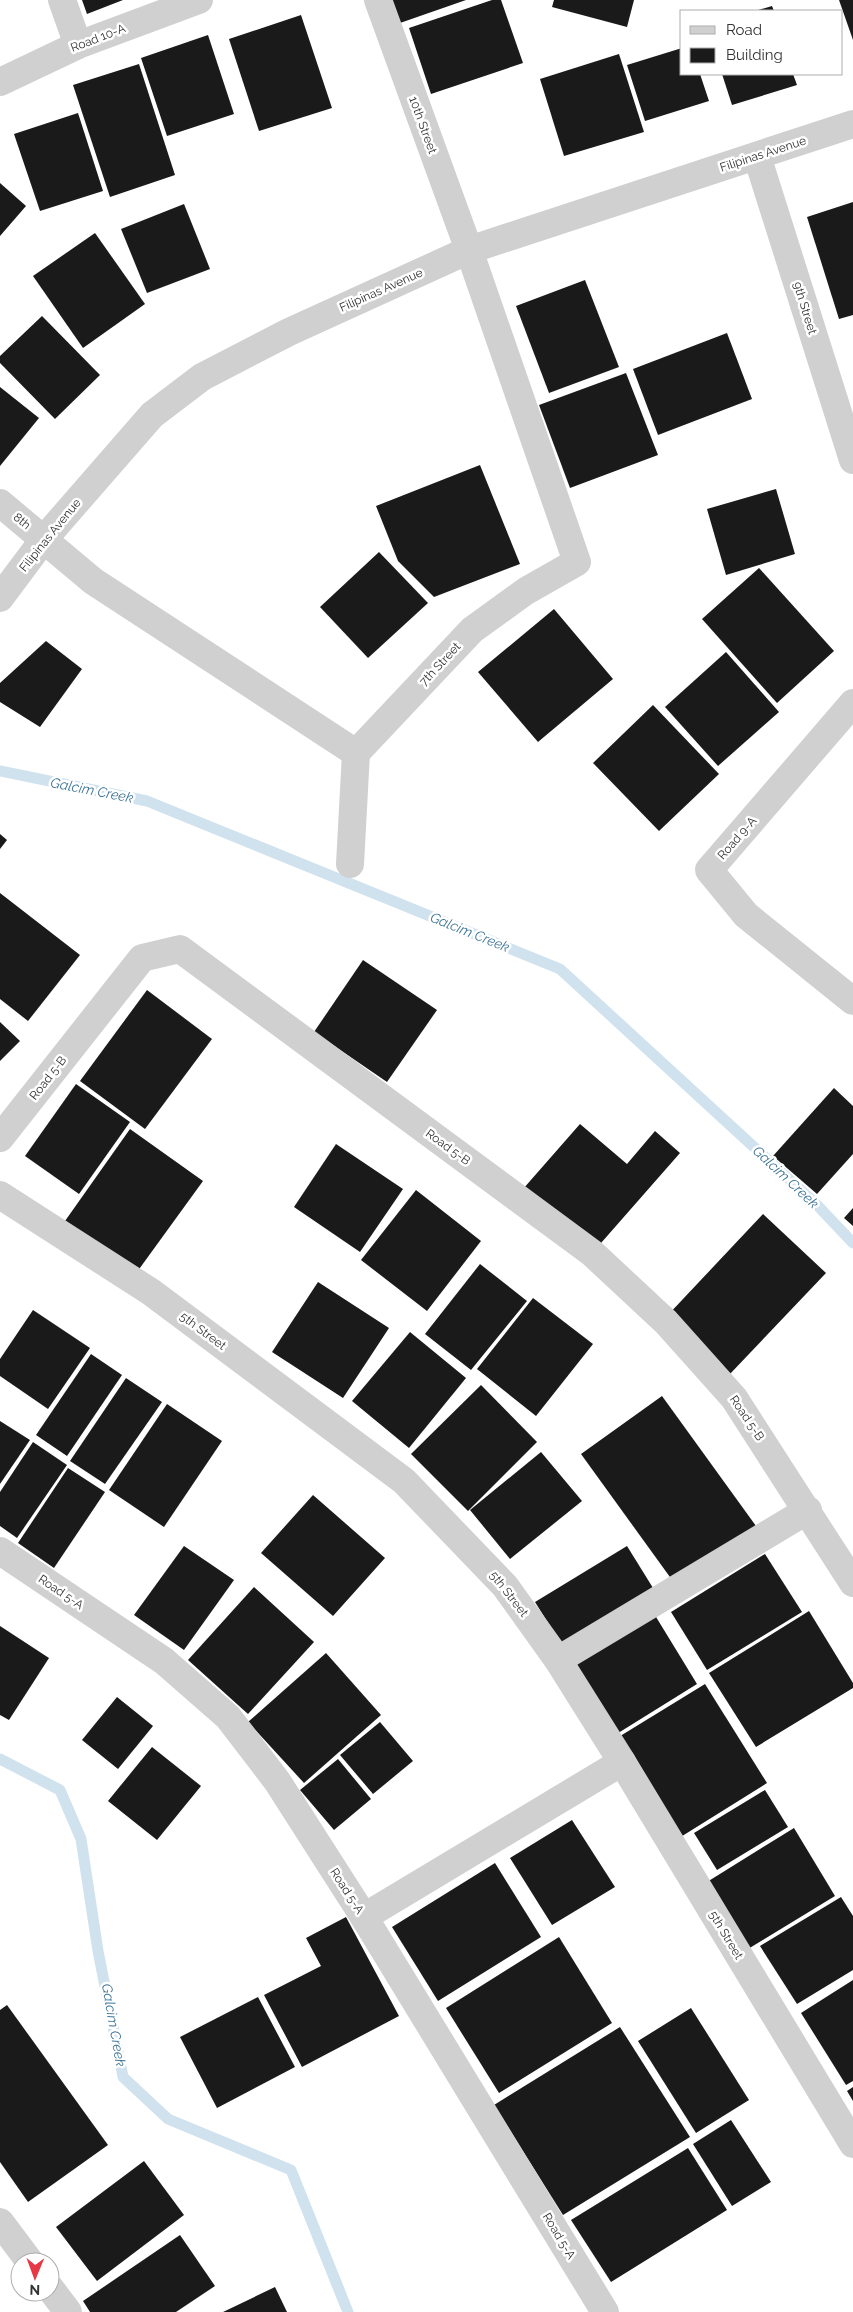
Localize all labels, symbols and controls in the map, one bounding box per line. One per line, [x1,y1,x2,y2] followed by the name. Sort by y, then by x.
[680,10,843,75] legend
[69,21,127,55] street label: Road 10-A
[726,21,762,39] text: Road
[726,46,783,64] text: Building
[406,94,440,156] street label: 10th Street
[718,133,808,175] street label: Filipinas Avenue
[337,265,425,315] street label: Filipinas Avenue
[790,280,820,336] street label: 9th Street
[16,496,84,574] street label: Filipinas Avenue
[11,510,33,532] street label: 8th
[417,640,463,688] street label: 7th Street
[49,774,135,806] water label: Galcim Creek
[715,814,759,862] street label: Road 9-A
[428,909,512,955] water label: Galcim Creek
[27,1053,69,1103] street label: Road 5-B
[423,1126,473,1168] street label: Road 5-B
[750,1142,823,1212] water label: Galcim Creek
[177,1309,229,1353] street label: 5th Street
[727,1393,767,1443] street label: Road 5-B
[487,1568,531,1620] street label: 5th Street
[36,1572,86,1612] street label: Road 5-A
[327,1866,367,1916] street label: Road 5-A
[706,1908,746,1962] street label: 5th Street
[99,1982,129,2068] water label: Galcim Creek
[540,2210,578,2262] street label: Road 5-A
[10,2252,60,2302] north arrow
[29,2282,40,2298] text: N

